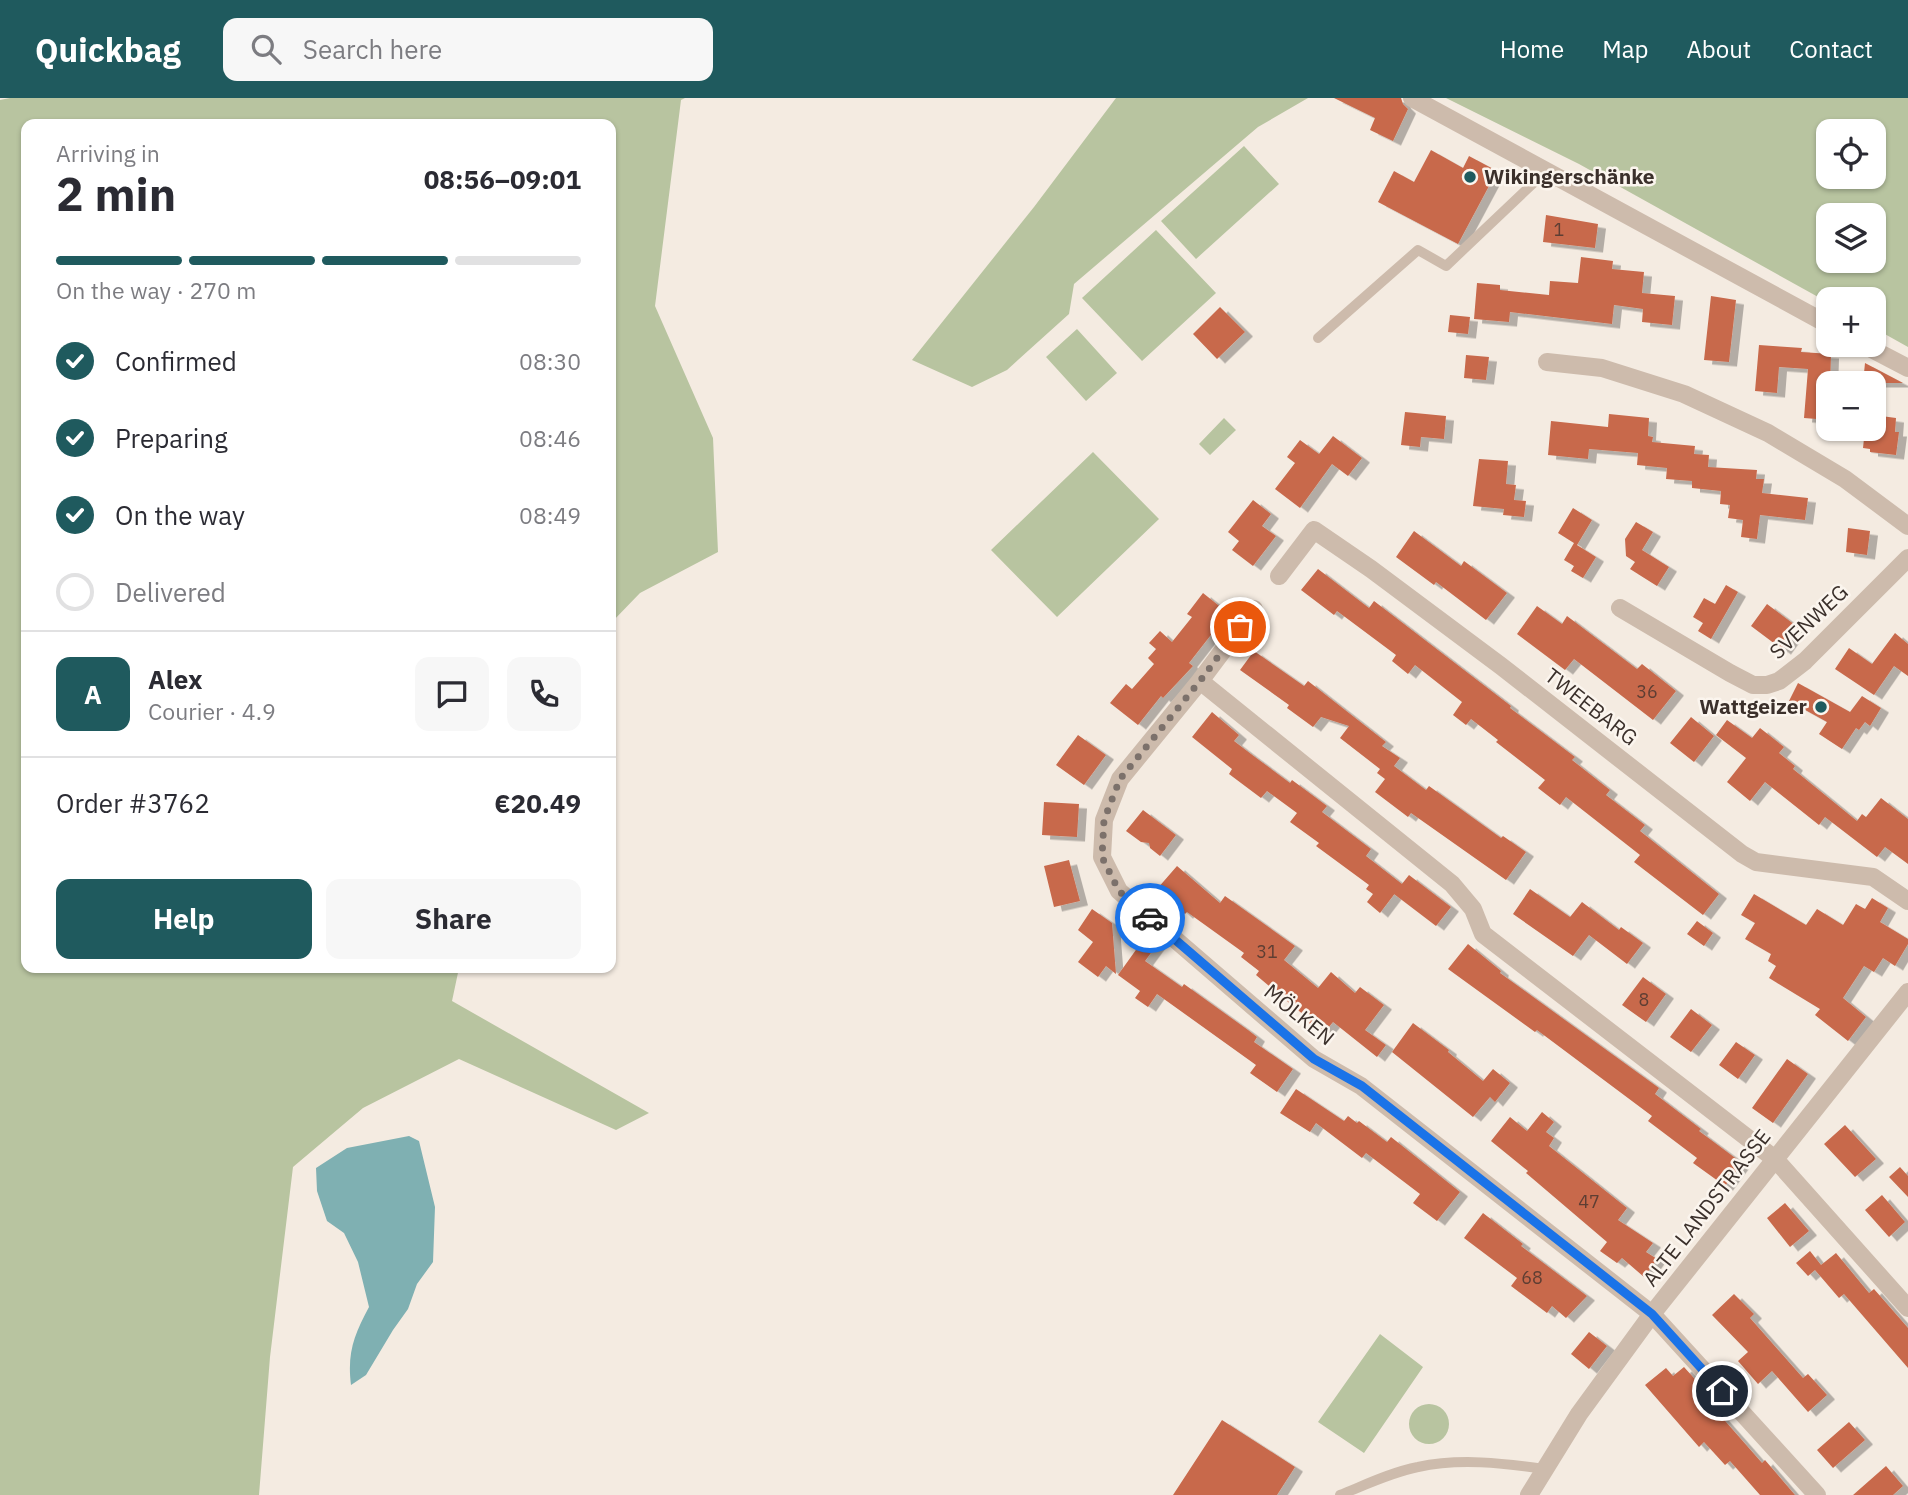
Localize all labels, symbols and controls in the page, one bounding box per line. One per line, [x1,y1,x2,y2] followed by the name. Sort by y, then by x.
[223,18,713,81] search box
[35,28,181,71] text: Quickbag
[247,30,285,68] icon: search
[303,32,442,66] text: Search here
[1500,33,1564,65] text: Home
[1602,33,1648,65] text: Map
[1686,33,1751,65] text: About
[1789,33,1873,65] text: Contact
[1816,119,1886,441] map controls
[1816,119,1886,189] button: locate
[56,138,160,168] text: Arriving in
[424,162,581,196] text: 08:56–09:01
[1484,162,1655,190] place label: Wikingerschänke
[56,164,176,224] text: 2 min
[1462,169,1478,185] marker: Wikingerschänke
[1816,203,1886,273] button: layers
[1554,218,1564,241] house number: 1
[56,275,256,305] text: On the way · 270 m
[1816,287,1886,357] button: +
[56,342,94,380] icon: check
[115,344,237,378] text: Confirmed
[519,346,581,376] text: 08:30
[1816,371,1886,441] button: −
[56,419,94,457] icon: check
[115,421,228,455] text: Preparing
[519,423,581,453] text: 08:46
[56,496,94,534] icon: check
[115,498,245,532] text: On the way
[519,500,581,530] text: 08:49
[115,575,226,609] text: Delivered
[1763,578,1854,665] street label: SVENWEG
[1210,597,1270,657] pin
[1221,608,1259,646] icon: bag
[415,657,489,731] button: chat
[507,657,581,731] button: phone
[1540,661,1644,751] street label: TWEEBARG
[148,662,202,696] text: Alex
[84,677,102,711] text: A
[1636,680,1658,703] house number: 36
[1699,692,1808,720] place label: Wattgeizer
[148,696,276,726] text: Courier · 4.9
[1813,699,1829,715] marker: Wattgeizer
[56,786,210,820] text: Order #3762
[494,786,581,820] text: €20.49
[56,879,312,959] button: Help
[326,879,581,959] button: Share
[1115,883,1185,953] courier
[1131,899,1169,937] icon: car
[1256,940,1278,963] house number: 31
[1259,977,1341,1051] street label: MÖLKEN
[1639,988,1649,1011] house number: 8
[1636,1123,1776,1292] street label: ALTE LANDSTRASSE
[1578,1190,1600,1213] house number: 47
[1521,1266,1543,1289] house number: 68
[1692,1361,1752,1421] pin
[1703,1372,1741,1410] icon: home

